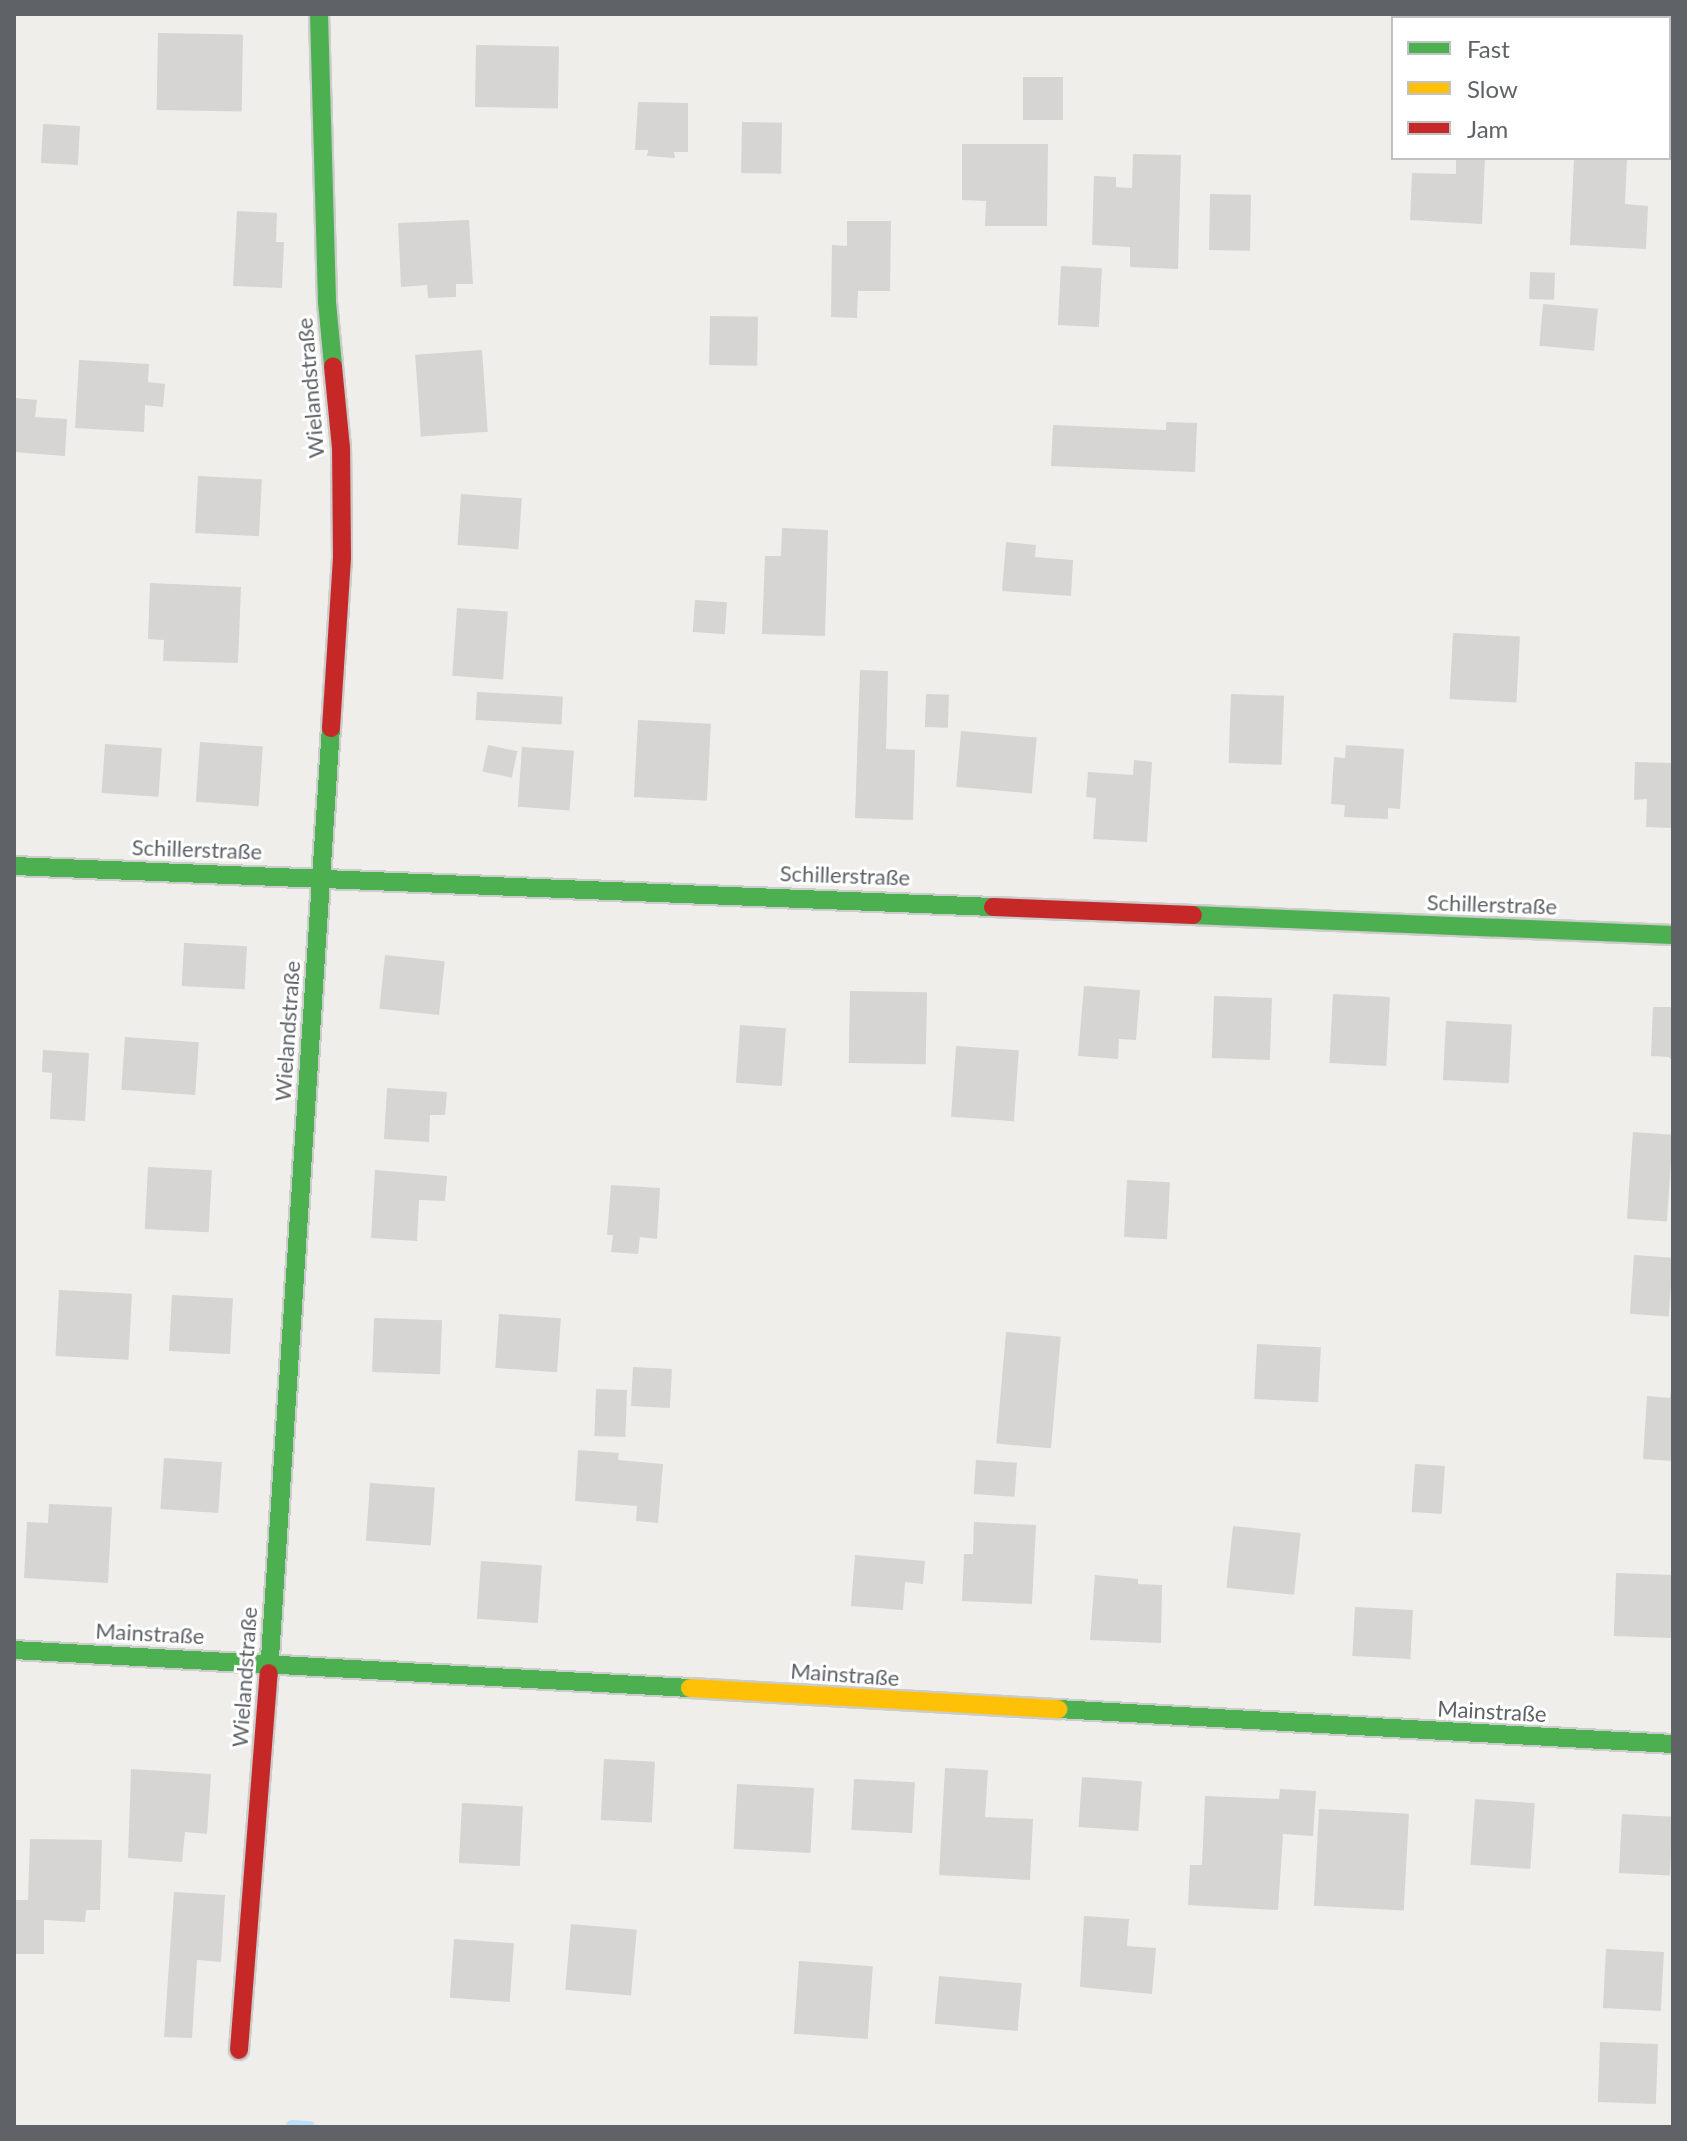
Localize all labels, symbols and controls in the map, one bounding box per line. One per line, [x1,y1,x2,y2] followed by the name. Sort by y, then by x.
[1391,16,1671,160] legend
[1467,34,1510,63] text: Fast
[1467,74,1518,103] text: Slow
[1467,114,1508,143] text: Jam
[291,317,329,459] street label: Wielandstraße
[131,834,263,864] street label: Schillerstraße
[779,860,911,890] street label: Schillerstraße
[1426,889,1558,919] street label: Schillerstraße
[269,960,305,1102] street label: Wielandstraße
[226,1606,262,1748] street label: Wielandstraße
[95,1617,205,1649] street label: Mainstraße
[790,1657,900,1691] street label: Mainstraße
[1437,1695,1547,1727] street label: Mainstraße

